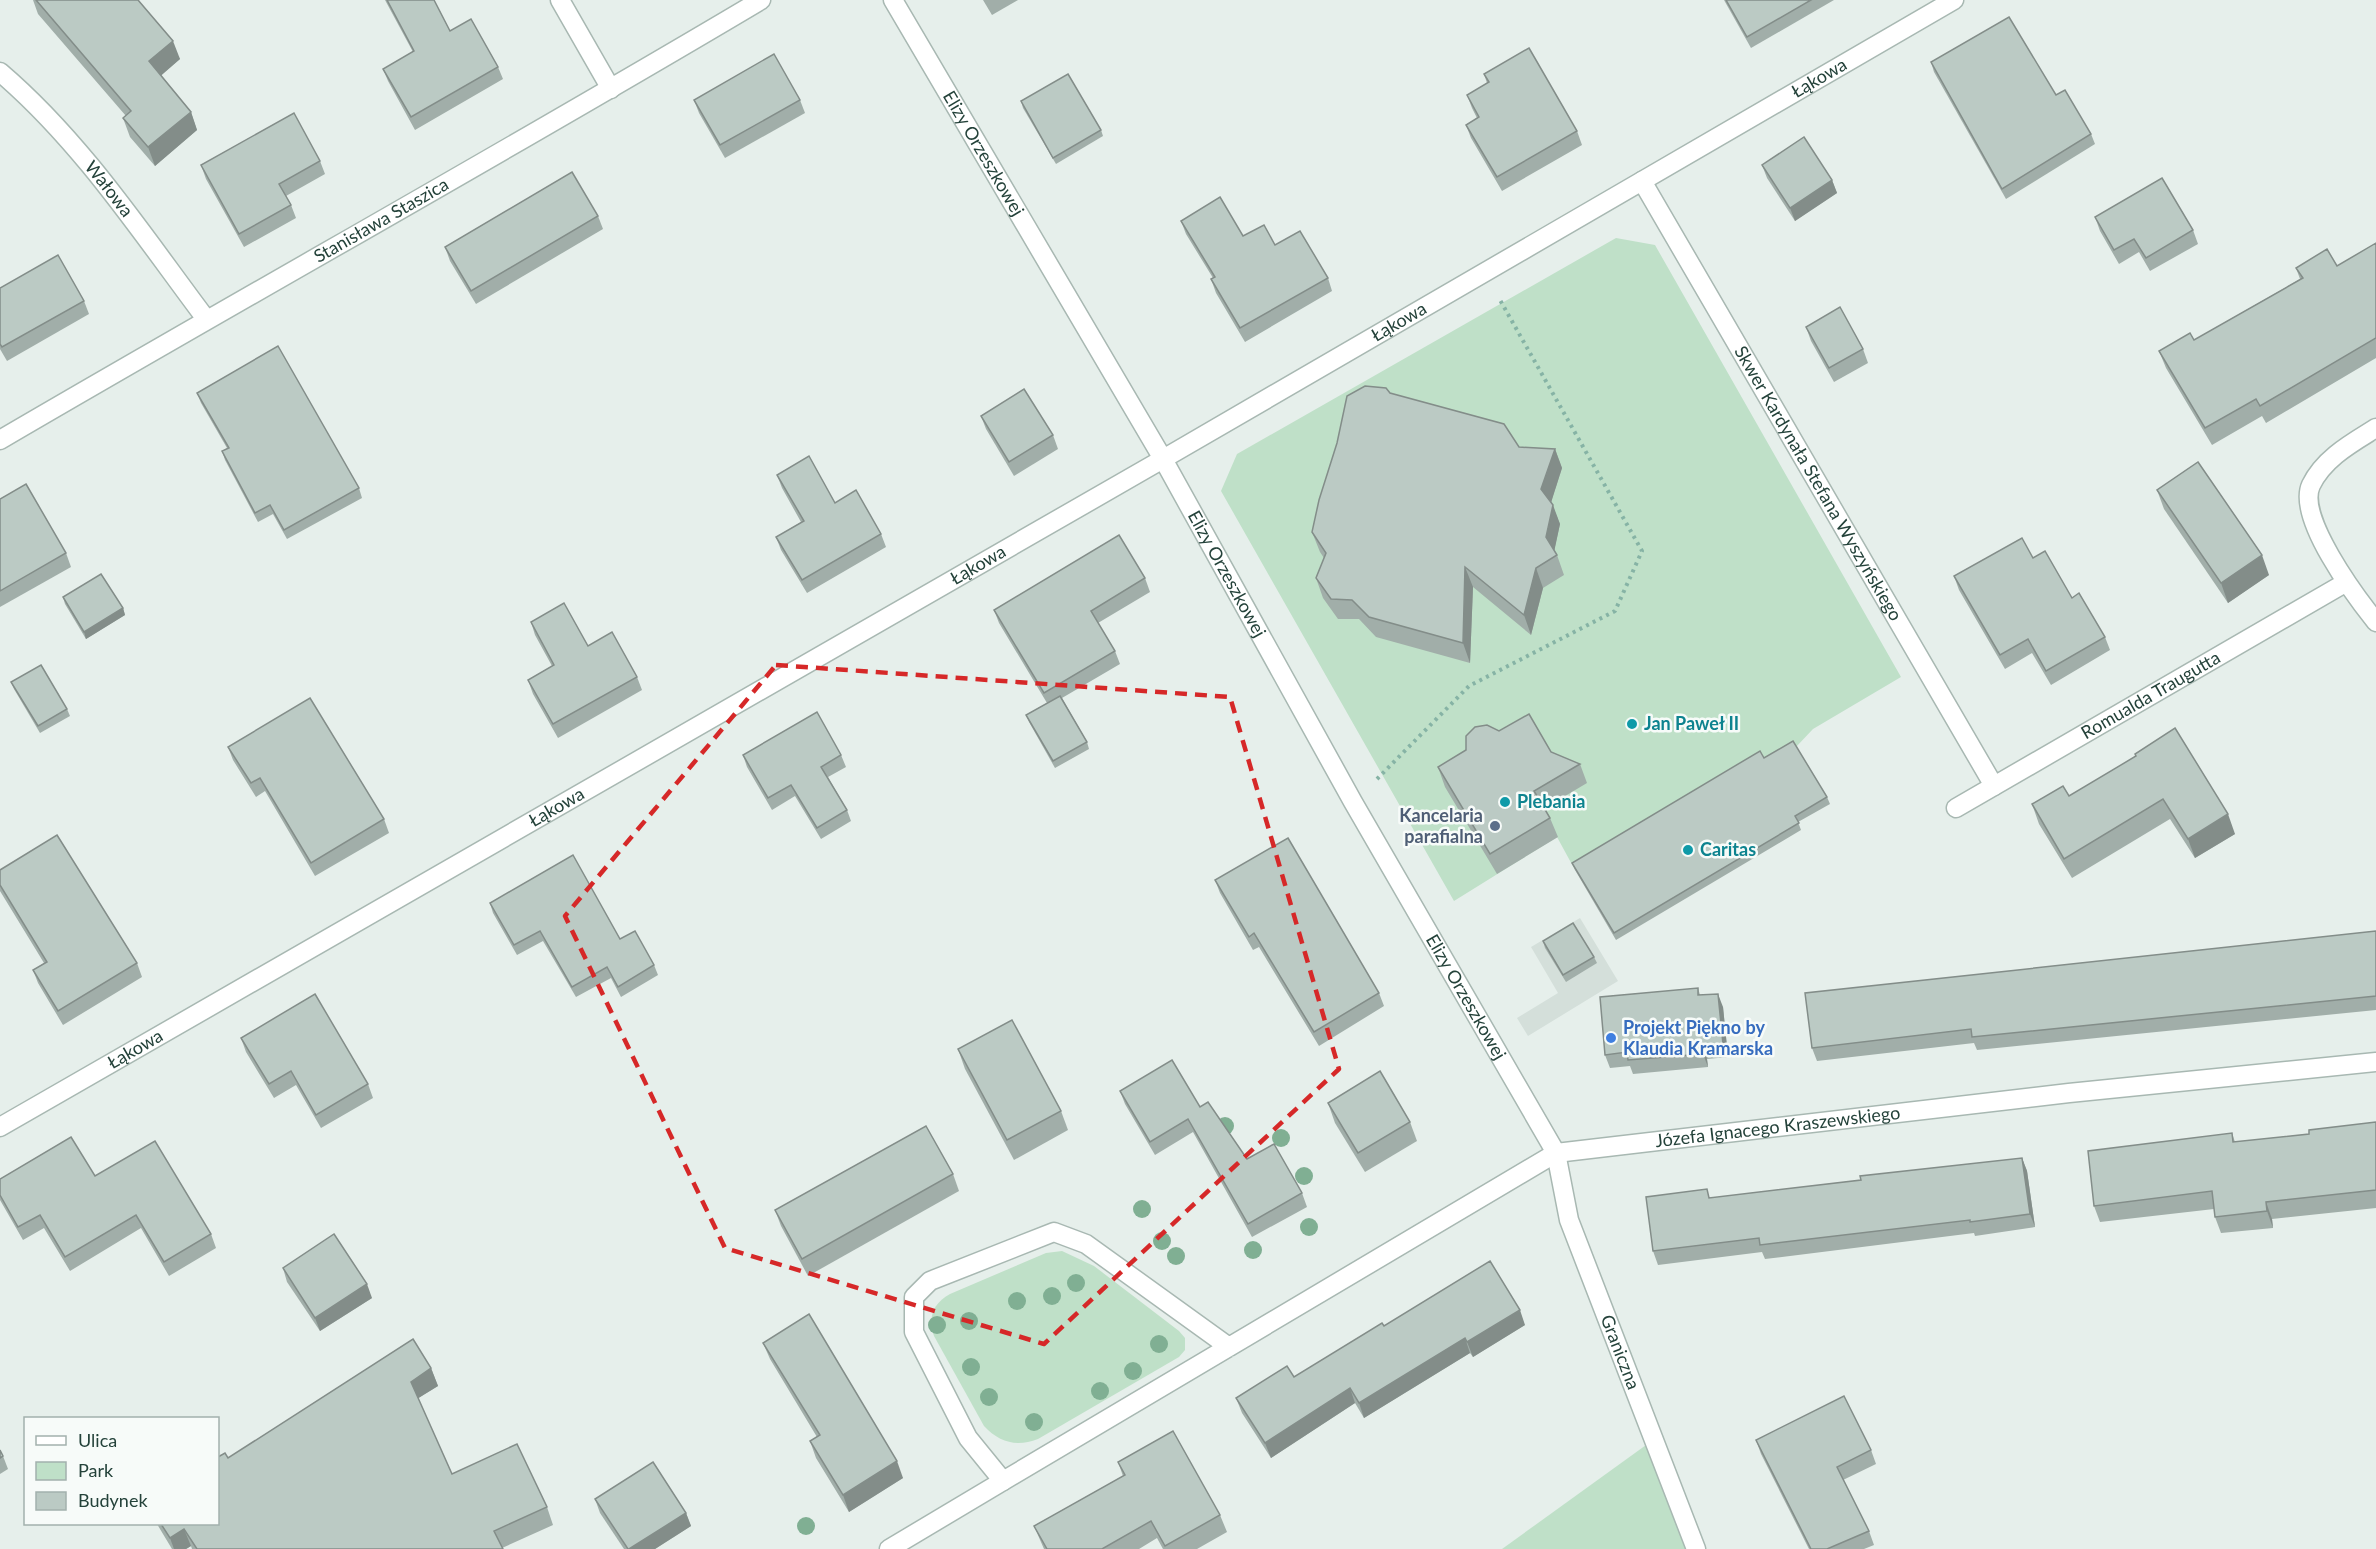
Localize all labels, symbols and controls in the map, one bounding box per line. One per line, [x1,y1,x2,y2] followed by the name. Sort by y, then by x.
[1787,53,1850,102] street label: Łąkowa
[939,86,1029,219] street label: Elizy Orzeszkowej
[81,156,138,221] street label: Wałowa
[310,172,452,267] street label: Stanisława Staszica
[1367,297,1430,346] street label: Łąkowa
[1730,342,1907,624] street label: Skwer Kardynała Stefana Wyszyńskiego
[1184,506,1271,641] street label: Elizy Orzeszkowej
[946,540,1009,589] street label: Łąkowa
[2077,646,2224,743] street label: Romualda Traugutta
[1644,712,1739,734] place label: Jan Paweł II
[1625,717,1639,731] marker: Jan Paweł II
[525,782,588,831] street label: Łąkowa
[1517,790,1585,812] place label: Plebania
[1498,795,1512,809] marker: Plebania
[1399,804,1483,847] place label: Kancelaria parafialna
[1488,819,1502,833] marker: Kancelaria parafialna
[1700,838,1756,860] place label: Caritas
[1681,843,1695,857] marker: Caritas
[1422,930,1512,1063] street label: Elizy Orzeszkowej
[1623,1016,1773,1059] place label: Projekt Piękno by Klaudia Kramarska
[103,1024,166,1073] street label: Łąkowa
[1604,1031,1618,1045] marker: Projekt Piękno by Klaudia Kramarska
[1654,1101,1901,1151] street label: Józefa Ignacego Kraszewskiego
[1597,1311,1645,1392] street label: Graniczna
[24,1417,219,1525] legend
[78,1429,117,1451] text: Ulica
[78,1459,114,1481] text: Park
[78,1489,148,1511] text: Budynek

